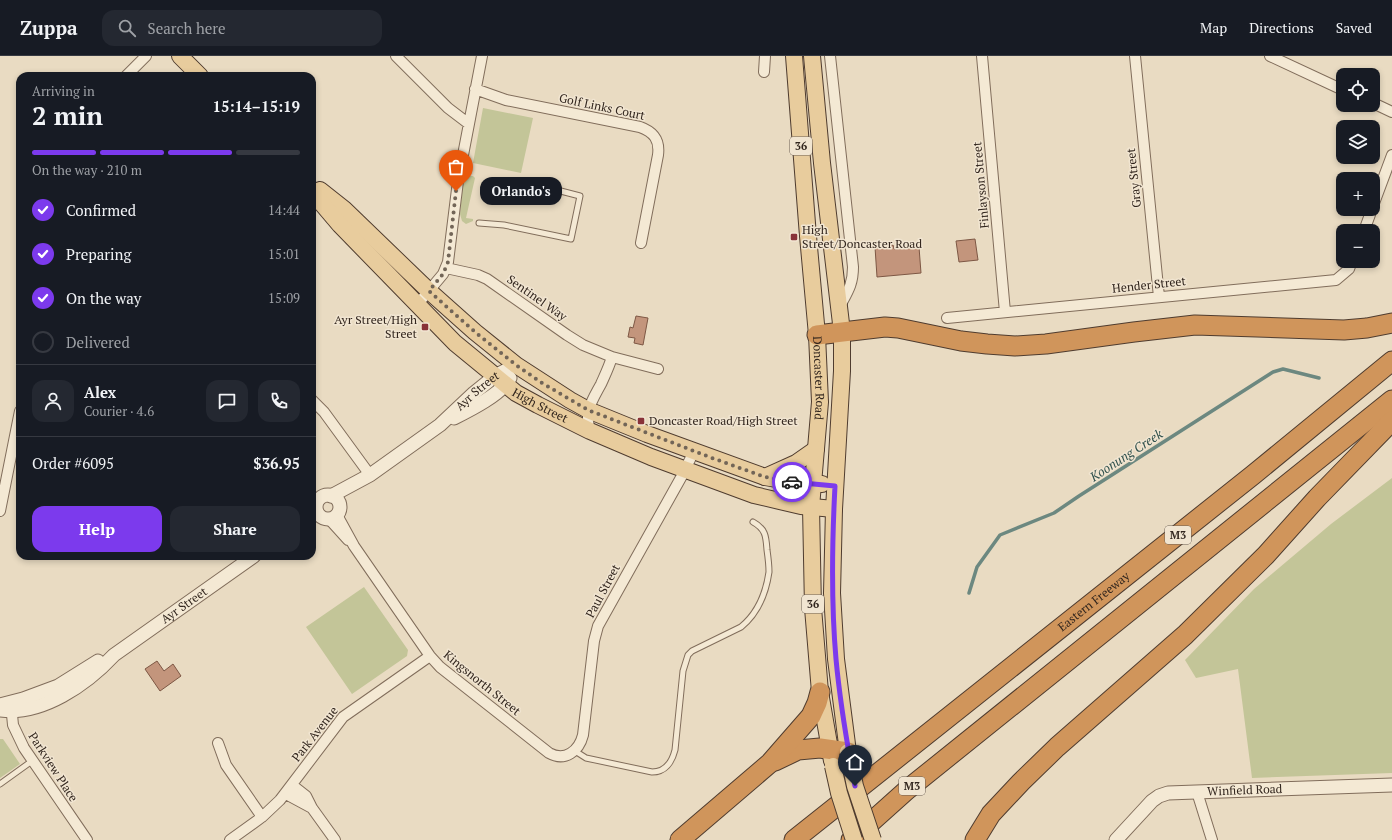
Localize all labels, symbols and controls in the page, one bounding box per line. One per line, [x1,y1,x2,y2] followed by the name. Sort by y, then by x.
[102,10,382,46] search box
[20,15,78,40] text: Zuppa
[116,17,138,39] icon: search
[148,18,226,38] text: Search here
[1200,18,1227,37] text: Map
[1249,18,1314,37] text: Directions
[1336,18,1372,37] text: Saved
[1336,68,1380,268] map controls
[1336,68,1380,112] button: locate
[32,82,95,100] text: Arriving in
[558,90,647,123] street label: Golf Links Court
[213,96,300,116] text: 15:14–15:19
[32,98,103,132] text: 2 min
[1336,120,1380,164] button: layers
[790,137,812,155] road number: 36
[969,141,992,229] street label: Finlayson Street
[1123,147,1144,209] street label: Gray Street
[439,150,473,191] pin
[445,156,467,178] icon: bag
[32,161,142,179] text: On the way · 210 m
[1336,172,1380,216] button: +
[480,177,562,205] callout: Orlando's
[491,182,551,200] text: Orlando's
[32,199,54,221] icon: check
[66,200,136,220] text: Confirmed
[268,201,300,219] text: 14:44
[802,222,922,251] place label: High Street/Doncaster Road
[1336,224,1380,268] button: −
[789,232,799,242] marker: High Street/Doncaster Road
[32,243,54,265] icon: check
[66,244,131,264] text: Preparing
[268,245,300,263] text: 15:01
[504,271,571,324] street label: Sentinel Way
[1111,273,1187,296] street label: Hender Street
[32,287,54,309] icon: check
[66,288,141,308] text: On the way
[268,289,300,307] text: 15:09
[334,312,418,341] place label: Ayr Street/High Street
[420,322,430,332] marker: Ayr Street/High Street
[66,332,130,352] text: Delivered
[810,336,828,421] street label: Doncaster Road
[452,367,502,414] street label: Ayr Street
[32,380,74,422] button: person
[206,380,248,422] button: chat
[258,380,300,422] button: phone
[84,382,116,402] text: Alex
[510,384,571,426] street label: High Street
[84,402,154,420] text: Courier · 4.6
[649,413,798,428] place label: Doncaster Road/High Street
[636,416,646,426] marker: Doncaster Road/High Street
[1085,424,1167,486] water label: Koonung Creek
[32,453,114,473] text: Order #6095
[253,453,300,473] text: $36.95
[772,462,812,502] courier
[781,471,803,493] icon: car
[32,506,162,552] button: Help
[170,506,300,552] button: Share
[1165,526,1191,544] road number: M3
[582,561,623,620] street label: Paul Street
[1055,568,1133,634] street label: Eastern Freeway
[158,583,210,626] street label: Ayr Street
[802,595,824,613] road number: 36
[441,647,524,719] street label: Kingsnorth Street
[288,703,341,764] street label: Park Avenue
[25,729,81,804] street label: Parkview Place
[838,745,872,786] pin
[844,751,866,773] icon: home
[899,777,925,795] road number: M3
[1207,781,1283,799] street label: Winfield Road

